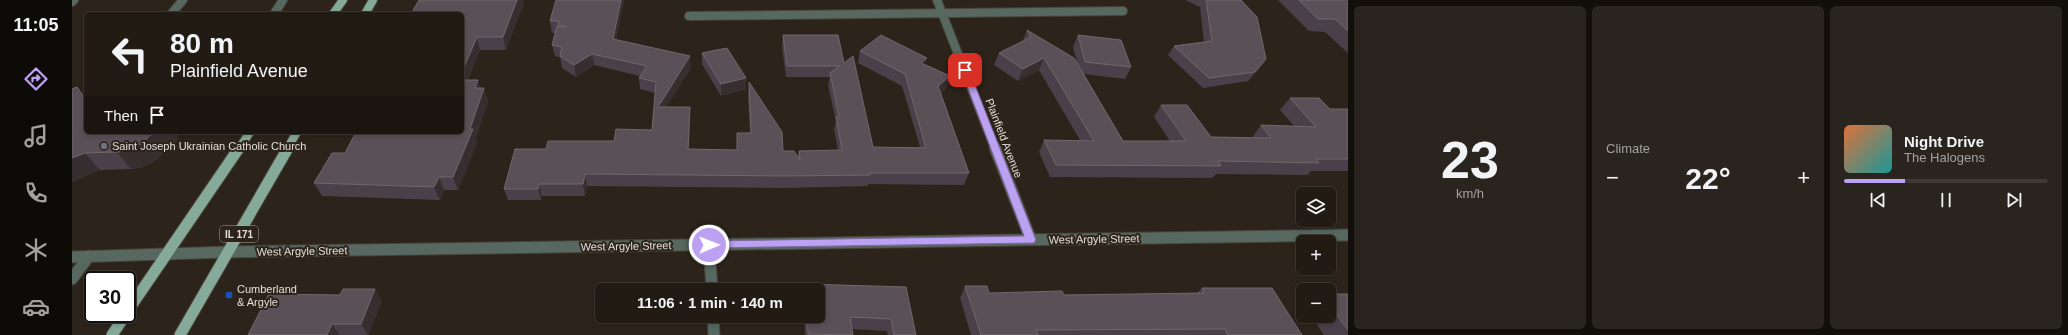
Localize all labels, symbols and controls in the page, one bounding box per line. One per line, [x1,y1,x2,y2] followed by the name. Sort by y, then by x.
[13,15,59,35] text: 11:05
[104,28,156,80] icon: left
[170,28,234,59] text: 80 m
[948,53,982,87] pin
[954,59,976,81] icon: arrive
[170,61,308,81] text: Plainfield Avenue
[22,65,50,93] icon: directions
[983,97,1025,179] street label: Plainfield Avenue
[146,104,168,126] icon: arrive
[104,107,138,124] text: Then
[22,122,50,150] icon: music
[1441,131,1499,189] text: 23
[1904,133,1984,150] text: Night Drive
[112,140,306,152] place label: Saint Joseph Ukrainian Catholic Church
[99,141,109,151] marker: Saint Joseph Ukrainian Catholic Church
[1606,141,1650,156] text: Climate
[1904,150,1985,165] text: The Halogens
[1685,162,1731,195] text: 22°
[1606,165,1619,190] text: −
[1797,165,1810,190] text: +
[22,179,50,207] icon: phone
[1456,186,1484,201] text: km/h
[1296,187,1336,323] map controls
[1296,187,1336,227] button: layers
[1867,189,1889,211] icon: previous
[1935,189,1957,211] icon: pause
[2003,189,2025,211] icon: next
[688,224,730,266] position arrow
[220,226,258,242] road number: IL 171
[1048,232,1140,246] street label: West Argyle Street
[1296,235,1336,275] button: +
[22,236,50,264] icon: climate
[580,239,672,253] street label: West Argyle Street
[256,244,348,258] street label: West Argyle Street
[84,271,136,323] speed limit sign: 30
[237,283,297,308] place label: Cumberland & Argyle
[1296,283,1336,323] button: −
[224,290,234,300] marker: Cumberland & Argyle
[22,293,50,321] icon: car
[637,294,783,311] text: 11:06 · 1 min · 140 m

